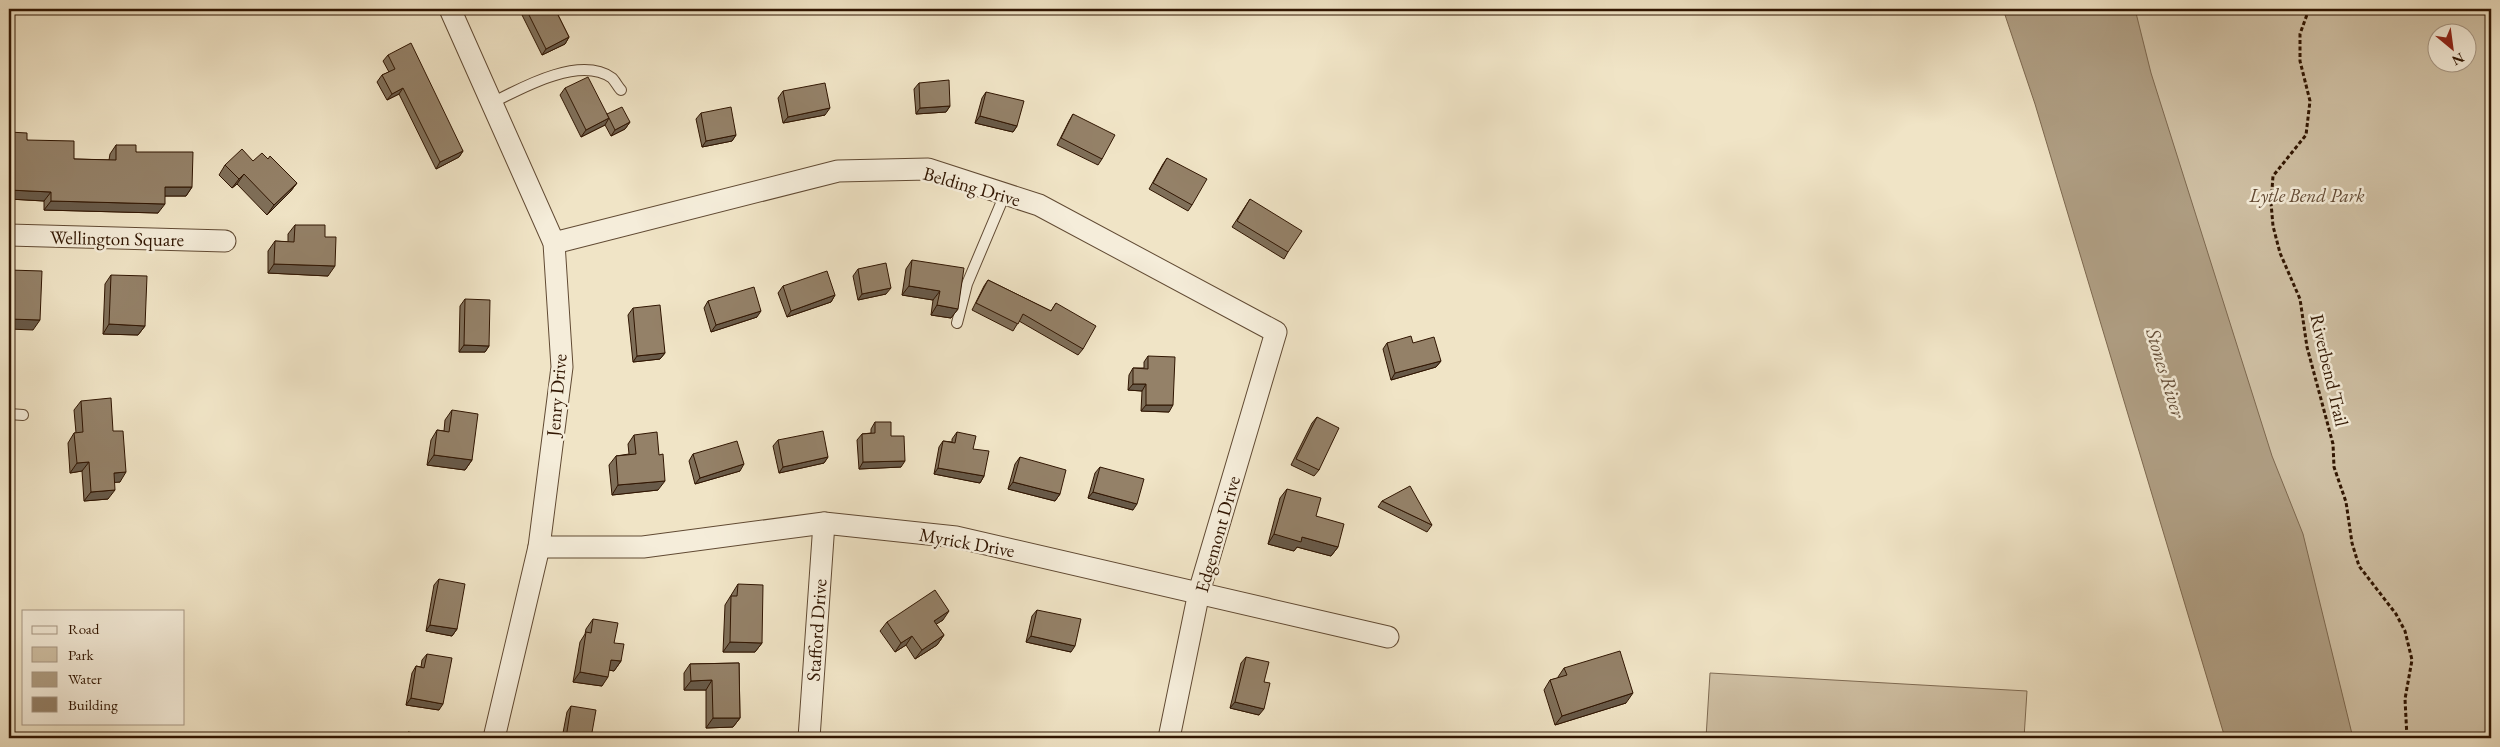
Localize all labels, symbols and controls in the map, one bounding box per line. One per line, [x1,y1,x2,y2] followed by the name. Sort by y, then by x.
[2428,22,2478,72] north arrow
[2448,49,2468,70] text: N
[920,161,1023,212] street label: Belding Drive
[2248,183,2365,208] park label: Lytle Bend Park
[50,225,184,252] street label: Wellington Square
[2304,312,2355,429] street label: Riverbend Trail
[2140,324,2192,422] water label: Stones River
[540,353,573,439] street label: Jenry Drive
[1189,473,1246,595] street label: Edgemont Drive
[917,522,1017,563] street label: Myrick Drive
[800,578,833,682] street label: Stafford Drive
[22,610,185,724] legend
[68,619,100,638] text: Road
[68,645,95,664] text: Park
[68,669,102,688] text: Water
[68,695,118,714] text: Building

